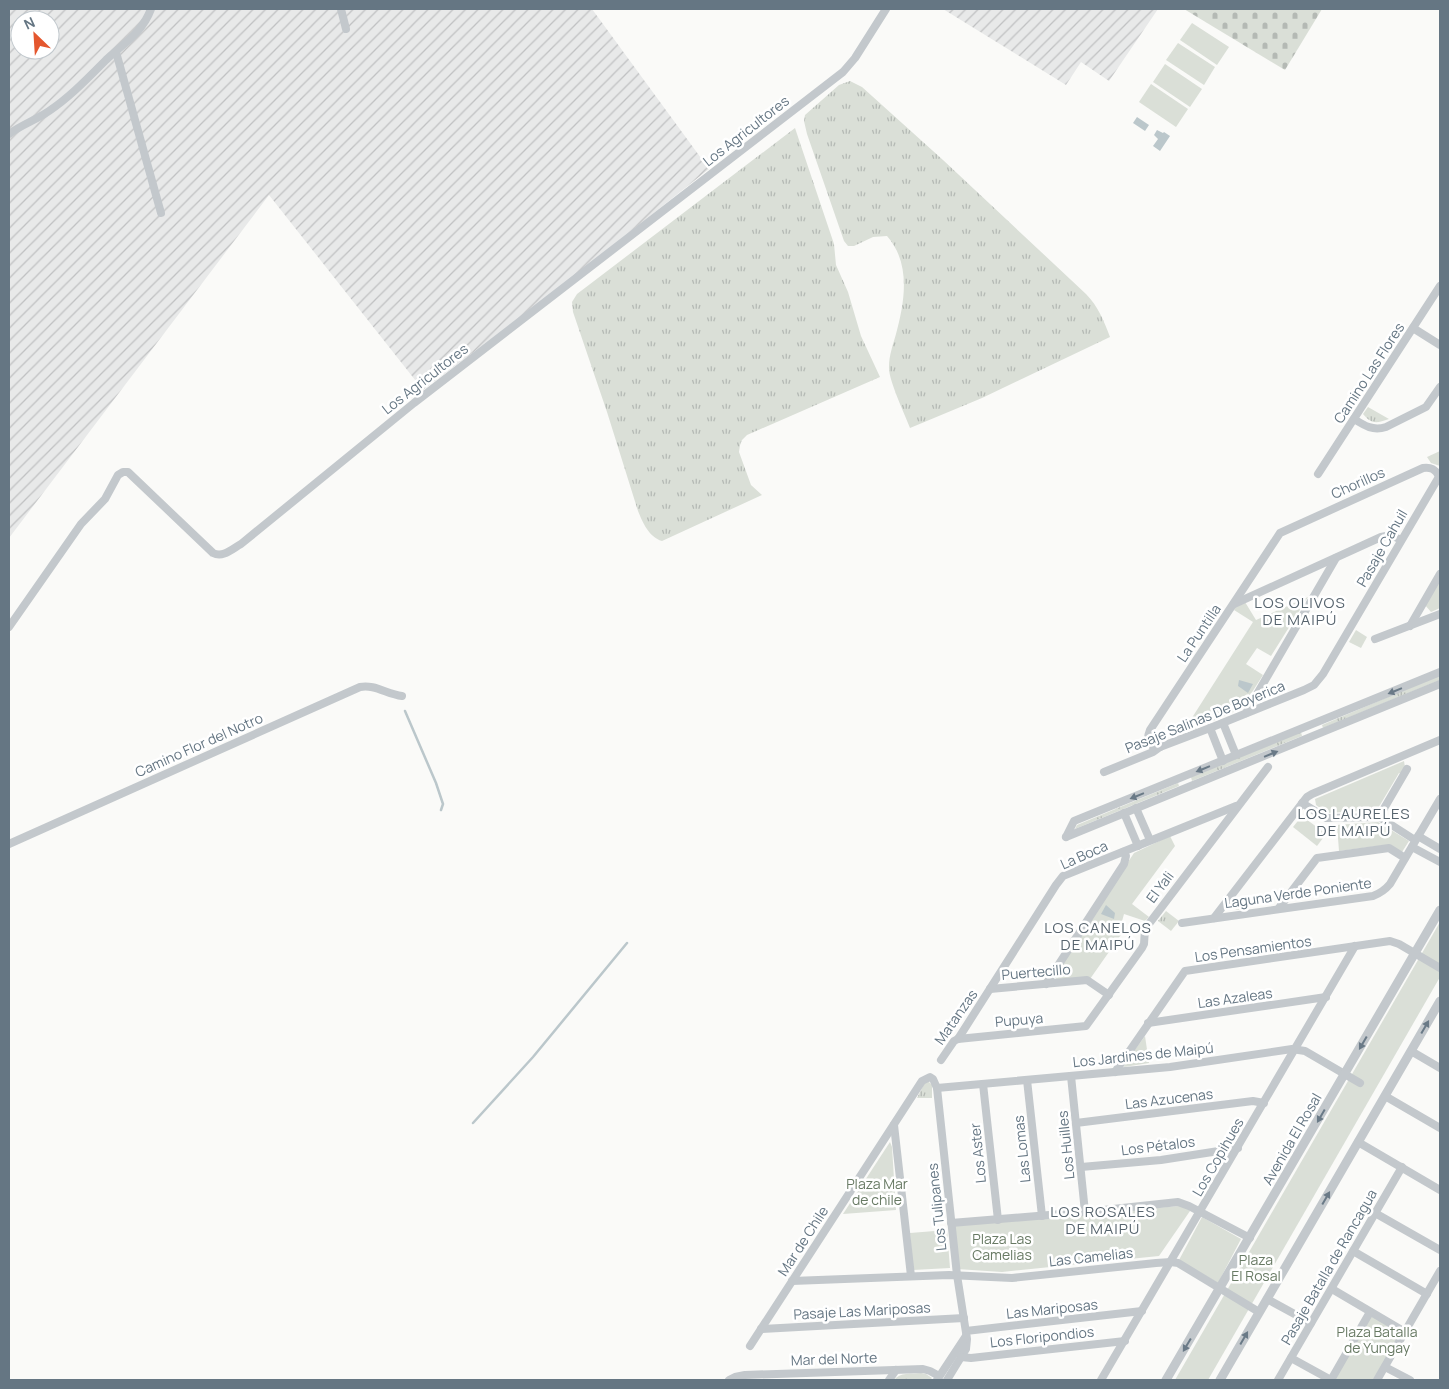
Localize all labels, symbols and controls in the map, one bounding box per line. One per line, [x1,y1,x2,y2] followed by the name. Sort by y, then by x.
[10,10,60,60] north arrow
[21,12,38,34] text: N
[699,91,793,170] street label: Los Agricultores
[1329,319,1408,427] street label: Camino Las Flores
[378,339,472,418] street label: Los Agricultores
[1328,462,1388,503] street label: Chorillos
[1352,506,1411,590] street label: Pasaje Cahuil
[1254,592,1346,630] district label: LOS OLIVOS DE MAIPÚ
[1172,600,1225,665] street label: La Puntilla
[1122,676,1288,757] street label: Pasaje Salinas De Boyerica
[1388,687,1402,695] one-way arrow
[132,708,266,781] street label: Camino Flor del Notro
[1264,749,1278,757] one-way arrow
[1195,765,1210,773] one-way arrow
[1130,792,1144,800] one-way arrow
[1298,803,1410,841] district label: LOS LAURELES DE MAIPÚ
[1057,836,1111,873] street label: La Boca
[1141,867,1178,906] street label: El Yali
[1223,873,1373,912] street label: Laguna Verde Poniente
[1044,917,1152,955] district label: LOS CANELOS DE MAIPÚ
[1193,931,1313,966] street label: Los Pensamientos
[1001,959,1071,984] street label: Puertecillo
[1196,983,1273,1012] street label: Las Azaleas
[930,985,982,1048] street label: Matanzas
[994,1008,1044,1031] street label: Pupuya
[1421,1021,1430,1034] one-way arrow
[1359,1037,1368,1050] one-way arrow
[1072,1038,1214,1071] street label: Los Jardines de Maipú
[1124,1084,1214,1113] street label: Las Azucenas
[1258,1089,1326,1188] street label: Avenida El Rosal
[1052,1110,1079,1180] street label: Los Huilles
[1316,1110,1325,1123] one-way arrow
[1009,1114,1034,1184] street label: Las Lomas
[1187,1114,1248,1199] street label: Los Copihues
[965,1122,990,1184] street label: Los Aster
[1120,1132,1196,1159] street label: Los Pétalos
[922,1162,951,1252] street label: Los Tulipanes
[846,1174,908,1209] park label: Plaza Mar de chile
[1276,1186,1381,1348] street label: Pasaje Batalla de Rancagua
[1322,1190,1330,1205] one-way arrow
[1050,1201,1156,1239] district label: LOS ROSALES DE MAIPÚ
[773,1202,832,1279] street label: Mar de Chile
[972,1229,1032,1264] park label: Plaza Las Camelias
[1048,1243,1134,1270] street label: Las Camelias
[1231,1250,1281,1285] park label: Plaza El Rosal
[1005,1294,1099,1323] street label: Las Mariposas
[793,1297,931,1324] street label: Pasaje Las Mariposas
[989,1322,1095,1351] street label: Los Floripondios
[1336,1322,1418,1357] park label: Plaza Batalla de Yungay
[1240,1331,1248,1346] one-way arrow
[1183,1339,1192,1352] one-way arrow
[790,1347,877,1370] street label: Mar del Norte

